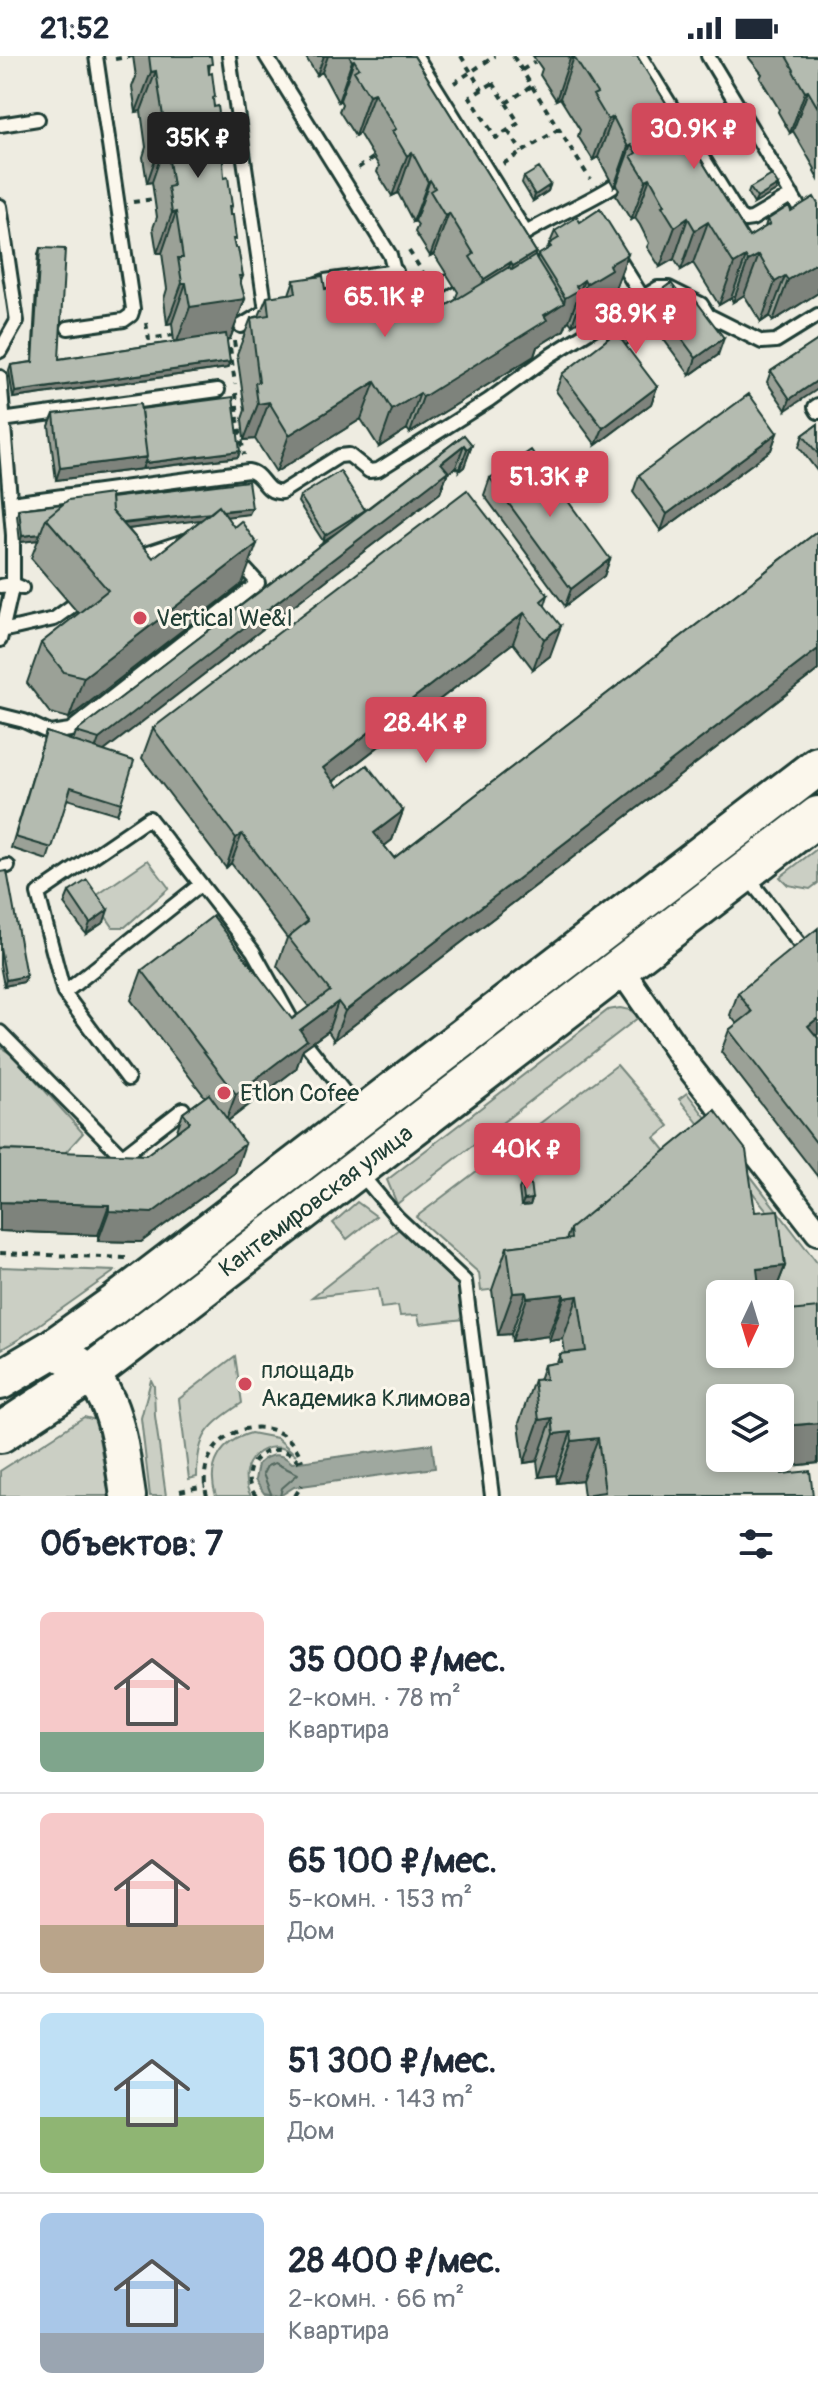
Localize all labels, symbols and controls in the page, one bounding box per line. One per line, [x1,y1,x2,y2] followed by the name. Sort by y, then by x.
[40,10,110,47] text: 21:52
[620,103,768,171] pin: 30.9K ₽
[142,112,254,180] pin: 35K ₽
[650,113,738,145] text: 30.9K ₽
[165,122,231,154] text: 35K ₽
[311,271,459,339] pin: 65.1K ₽
[344,281,426,313] text: 65.1K ₽
[562,288,710,356] pin: 38.9K ₽
[594,298,678,330] text: 38.9K ₽
[476,451,624,519] pin: 51.3K ₽
[509,461,591,493] text: 51.3K ₽
[156,604,293,633] place label: Vertical We&I
[131,609,149,627] marker: Vertical We&I
[352,697,500,765] pin: 28.4K ₽
[383,707,469,739] text: 28.4K ₽
[240,1079,359,1108] place label: Etlon Cofee
[215,1084,233,1102] marker: Etlon Cofee
[213,1119,419,1283] street label: Кантемировская улица
[471,1123,583,1191] pin: 40K ₽
[492,1133,562,1165] text: 40K ₽
[706,1280,794,1368] north arrow
[706,1280,794,1472] map controls
[261,1356,470,1413] place label: площадь Академика Климова
[236,1375,254,1393] marker: площадь Академика Климова
[706,1384,794,1472] button: layers
[734,1522,778,1566] icon: filters
[40,1523,223,1566] text: Объектов: 7
[288,1639,506,1682] text: 35 000 ₽/мес.
[104,1644,200,1740] icon: home
[288,1682,461,1714] text: 2-комн. · 78 m²
[288,1714,389,1746] text: Квартира
[288,1840,497,1883] text: 65 100 ₽/мес.
[104,1845,200,1941] icon: home
[288,1883,472,1915] text: 5-комн. · 153 m²
[288,1915,335,1947] text: Дом
[288,2040,496,2083] text: 51 300 ₽/мес.
[104,2045,200,2141] icon: home
[288,2083,473,2115] text: 5-комн. · 143 m²
[288,2115,335,2147] text: Дом
[288,2240,502,2283] text: 28 400 ₽/мес.
[104,2245,200,2341] icon: home
[288,2283,464,2315] text: 2-комн. · 66 m²
[288,2315,389,2347] text: Квартира

